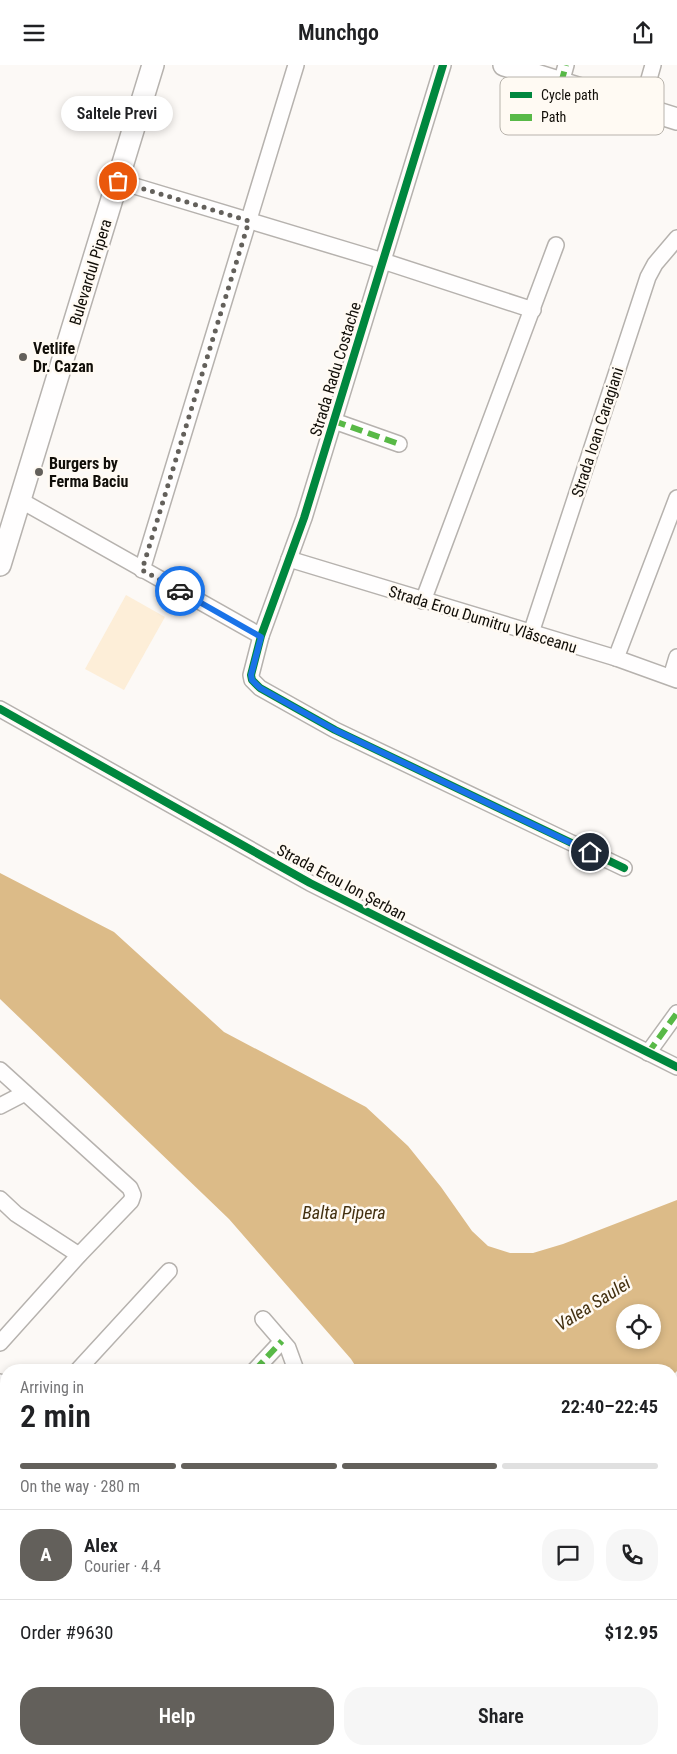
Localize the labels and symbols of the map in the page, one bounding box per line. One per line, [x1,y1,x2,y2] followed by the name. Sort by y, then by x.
[500,77,664,135] legend
[541,87,599,103] text: Cycle path
[62,96,174,131] callout: Saltele Previ
[541,109,566,125] text: Path
[97,160,139,202] pin
[65,217,116,327] street label: Bulevardul Pipera
[306,300,365,439] street label: Strada Radu Costache
[33,339,94,376] place label: Vetlife Dr. Cazan
[17,351,29,363] marker: Vetlife Dr. Cazan
[568,365,627,499] street label: Strada Ioan Caragiani
[49,454,128,491] place label: Burgers by Ferma Baciu
[33,466,45,478] marker: Burgers by Ferma Baciu
[155,566,205,616] courier
[386,582,579,657] street label: Strada Erou Dumitru Vlăsceanu
[569,831,611,873] pin
[273,840,410,926] street label: Strada Erou Ion Șerban
[302,1202,386,1223] water label: Balta Pipera
[551,1272,635,1335] water label: Valea Saulei

